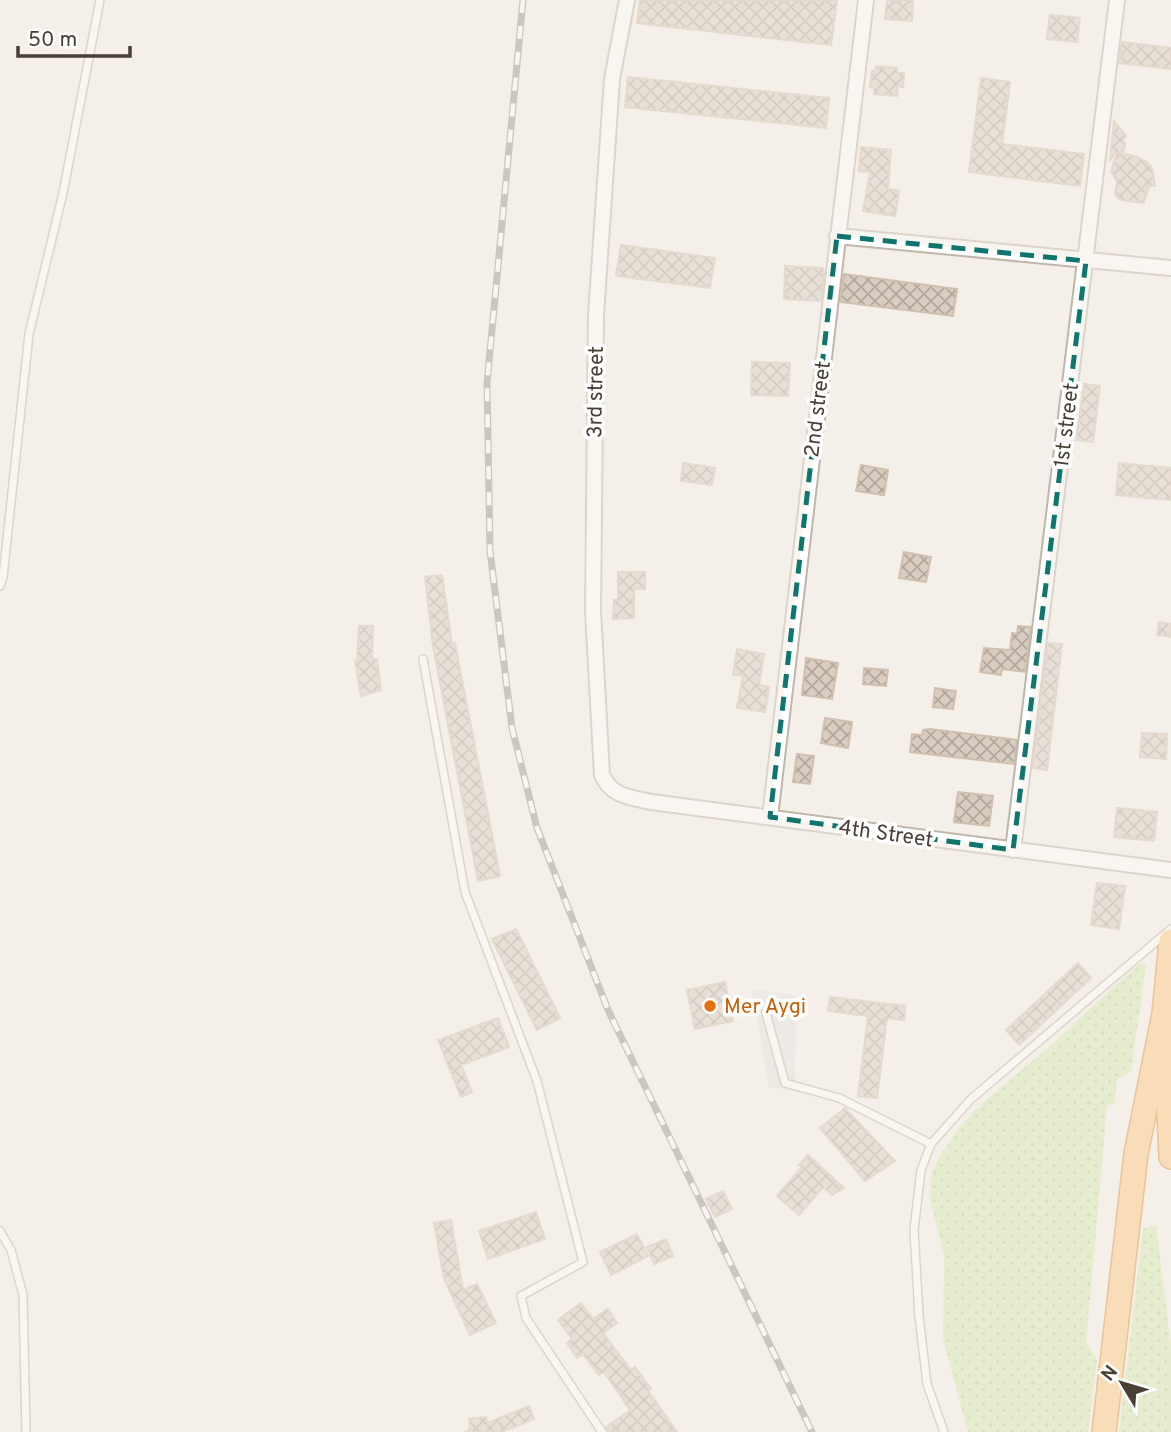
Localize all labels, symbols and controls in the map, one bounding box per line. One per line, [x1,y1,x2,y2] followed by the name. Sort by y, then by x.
[18,14,130,58] scale bar
[28,27,77,54] text: 50 m
[582,346,611,438] street label: 3rd street
[799,359,838,459] street label: 2nd street
[1049,381,1086,469] street label: 1st street
[837,814,935,854] street label: 4th Street
[724,994,806,1021] place label: Mer Aygi
[702,998,718,1014] marker: Mer Aygi
[1087,1348,1157,1418] north arrow
[1097,1361,1124,1387] text: N

